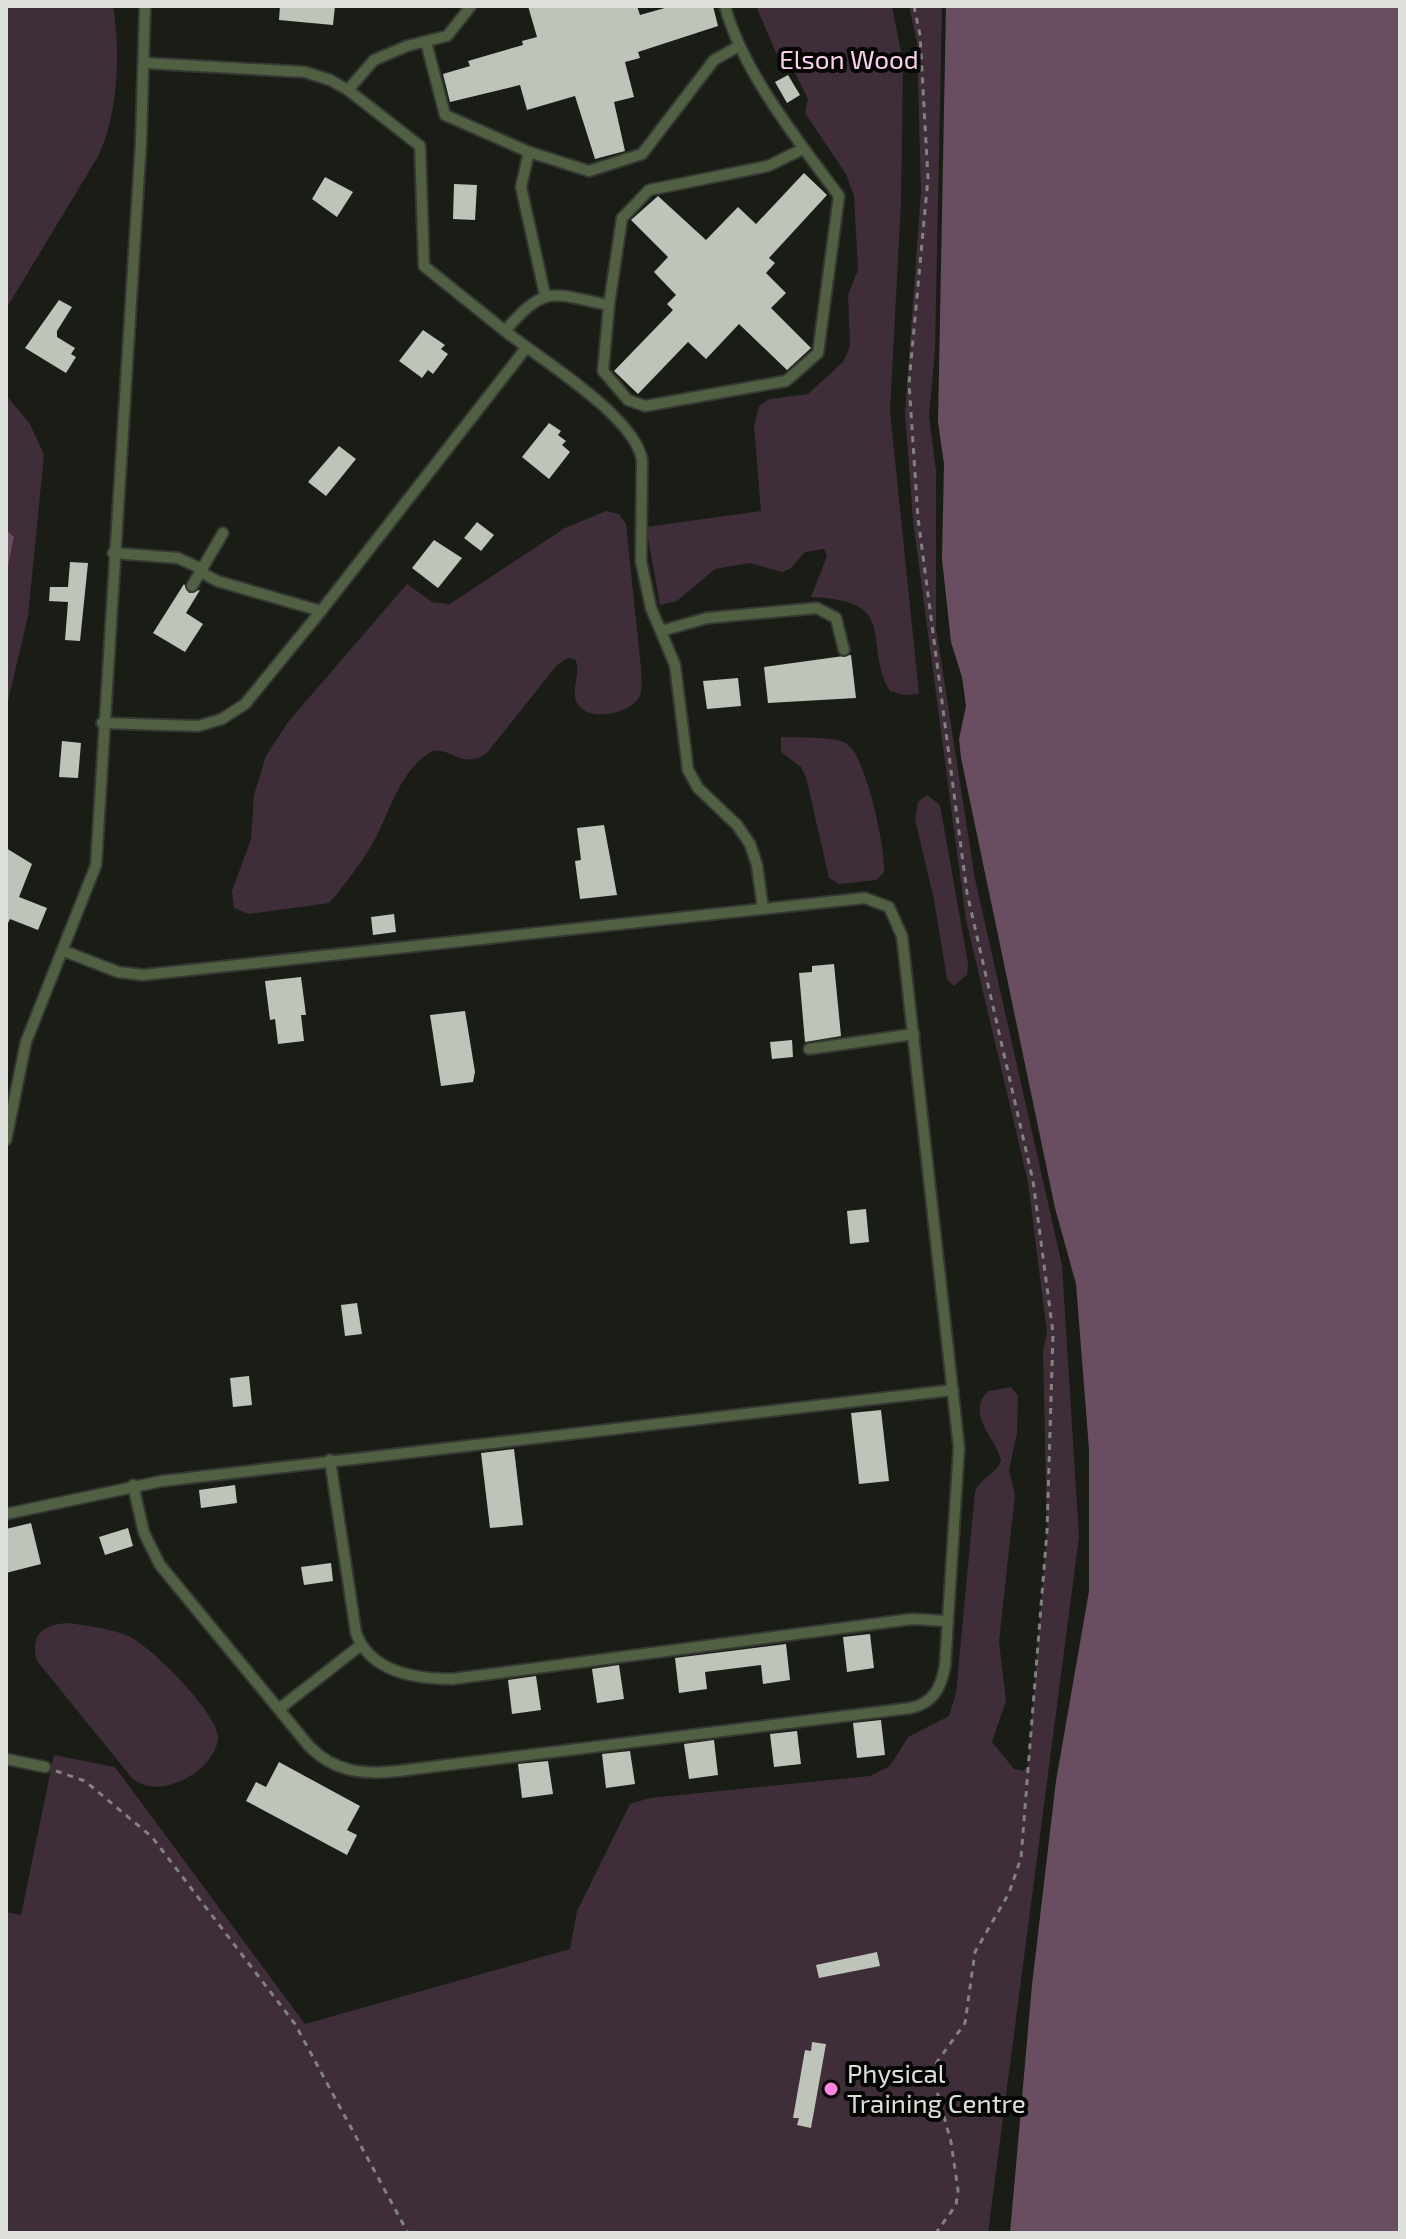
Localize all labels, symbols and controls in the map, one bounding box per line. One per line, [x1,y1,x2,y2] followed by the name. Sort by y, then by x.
[779,43,919,74] park label: Elson Wood
[847,2057,1026,2118] place label: Physical Training Centre
[822,2080,840,2098] marker: Physical Training Centre

